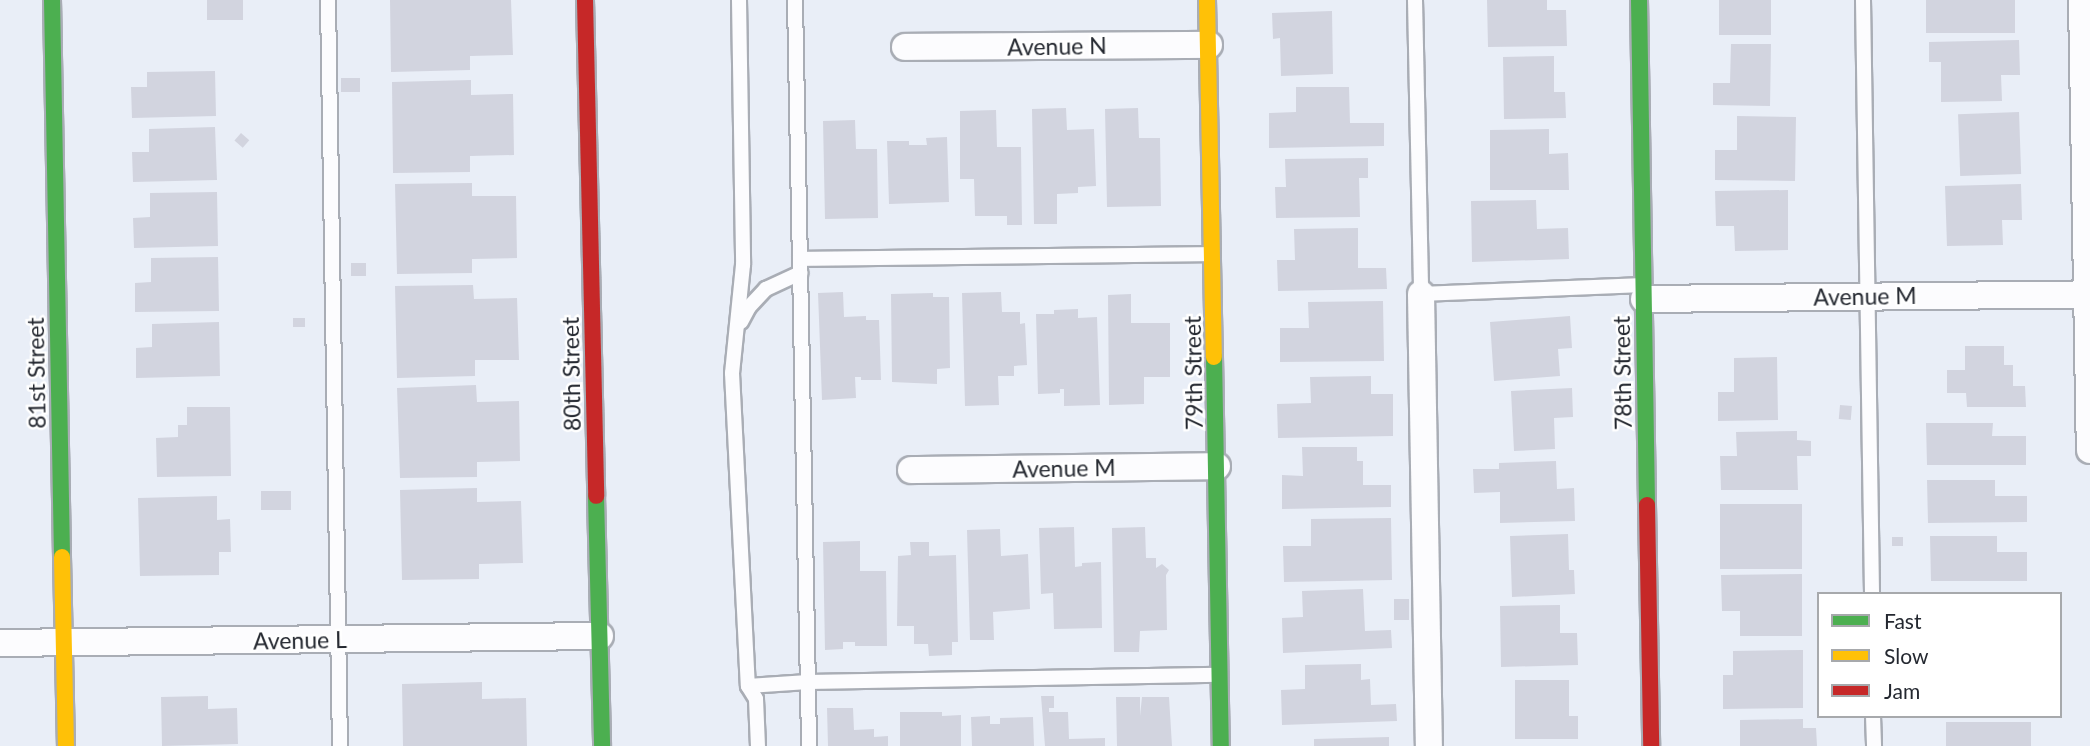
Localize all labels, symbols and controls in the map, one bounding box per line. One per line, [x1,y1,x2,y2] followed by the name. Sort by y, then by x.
[1007,31,1107,61] street label: Avenue N
[1813,281,1917,311] street label: Avenue M
[1178,316,1208,430] street label: 79th Street
[1607,316,1637,430] street label: 78th Street
[21,317,51,429] street label: 81st Street
[556,317,586,431] street label: 80th Street
[1012,453,1116,483] street label: Avenue M
[1817,592,2062,718] legend
[1884,608,1921,633] text: Fast
[253,625,347,655] street label: Avenue L
[1884,643,1928,668] text: Slow
[1884,678,1920,703] text: Jam

